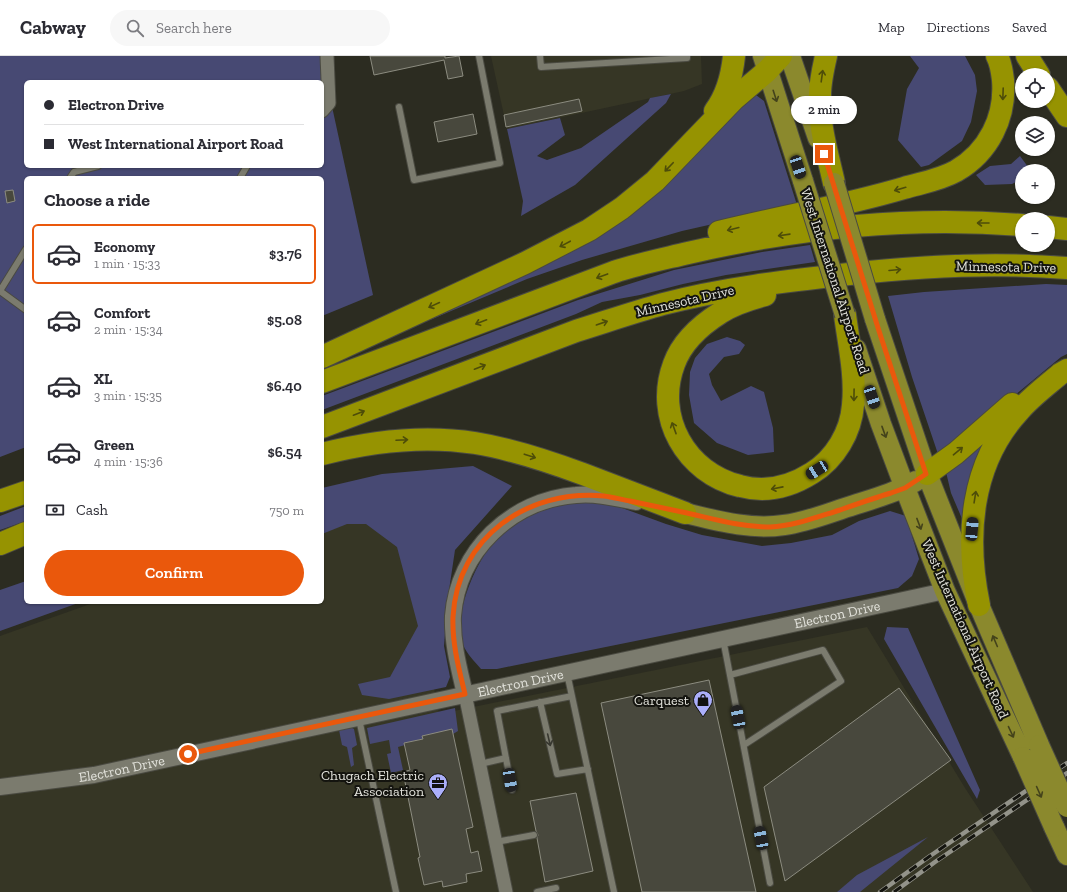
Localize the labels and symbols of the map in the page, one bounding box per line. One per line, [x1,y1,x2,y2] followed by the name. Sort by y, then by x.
[818,70,826,83] one-way arrow
[999,87,1007,100] one-way arrow
[772,90,780,102] one-way arrow
[791,96,857,124] callout: 2 min
[815,145,833,163] route end
[789,154,807,180] car
[664,162,673,172] one-way arrow
[797,186,873,376] street label: West International Airport Road
[894,186,907,193] one-way arrow
[977,219,990,227] one-way arrow
[727,225,740,233] one-way arrow
[778,231,791,239] one-way arrow
[559,240,571,248] one-way arrow
[956,258,1057,276] street label: Minnesota Drive
[888,266,901,273] one-way arrow
[597,272,609,280] one-way arrow
[634,281,736,321] street label: Minnesota Drive
[429,302,441,309] one-way arrow
[475,318,487,326] one-way arrow
[596,318,608,326] one-way arrow
[474,363,486,371] one-way arrow
[862,384,882,410] car
[850,388,857,401] one-way arrow
[352,409,365,416] one-way arrow
[670,422,678,434] one-way arrow
[880,425,888,437] one-way arrow
[395,436,408,444] one-way arrow
[952,446,963,455] one-way arrow
[523,453,536,460] one-way arrow
[804,459,830,481] car
[771,484,784,492] one-way arrow
[971,491,979,504] one-way arrow
[965,517,979,541] car
[915,518,923,530] one-way arrow
[918,537,1012,721] street label: West International Airport Road
[792,597,882,632] street label: Electron Drive
[990,635,998,647] one-way arrow
[476,665,565,700] street label: Electron Drive
[692,689,714,717] shop icon: Carquest
[634,692,690,709] place label: Carquest
[730,704,746,730] car
[1008,726,1015,738] one-way arrow
[546,733,554,746] one-way arrow
[179,745,197,763] route start
[78,751,167,785] street label: Electron Drive
[321,767,424,800] place label: Chugach Electric Association
[502,767,518,793] car
[427,772,449,800] office icon: Chugach Electric Association
[1035,786,1043,798] one-way arrow
[753,825,769,851] car

